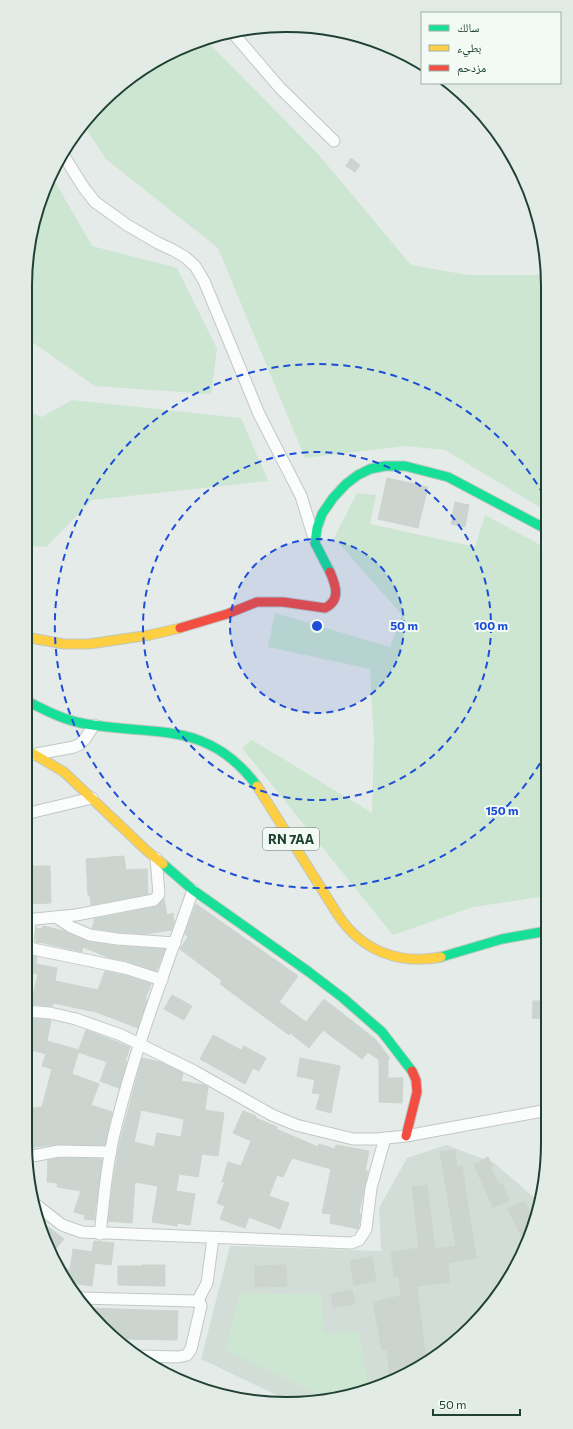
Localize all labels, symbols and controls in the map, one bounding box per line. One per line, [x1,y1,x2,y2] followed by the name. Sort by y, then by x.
[421,12,561,84] legend
[457,20,479,34] text: سالك
[457,40,481,58] text: بطيء
[457,60,486,76] text: مزدحم
[390,618,418,632] text: 50 m
[474,618,508,632] text: 100 m
[310,619,324,633] centre of rings
[485,803,519,817] text: 150 m
[263,828,319,850] road number: RN 7AA
[433,1391,520,1417] scale bar
[439,1397,467,1411] text: 50 m

